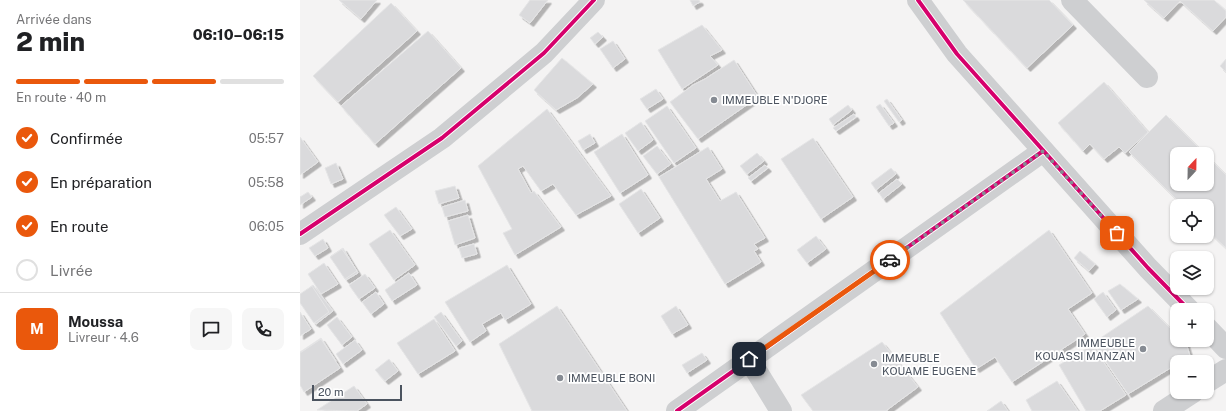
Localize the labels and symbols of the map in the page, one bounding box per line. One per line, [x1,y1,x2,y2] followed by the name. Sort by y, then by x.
[722,94,828,106] place label: IMMEUBLE N'DJORE
[709,95,719,105] marker: IMMEUBLE N'DJORE
[1170,147,1214,191] north arrow
[1100,216,1134,250] pin
[870,240,910,280] courier
[1035,337,1135,362] place label: IMMEUBLE KOUASSI MANZAN
[732,342,766,376] pin
[1138,344,1148,354] marker: IMMEUBLE KOUASSI MANZAN
[882,352,977,377] place label: IMMEUBLE KOUAME EUGENE
[869,359,879,369] marker: IMMEUBLE KOUAME EUGENE
[568,372,655,384] place label: IMMEUBLE BONI
[555,373,565,383] marker: IMMEUBLE BONI
[312,383,402,402] scale bar

